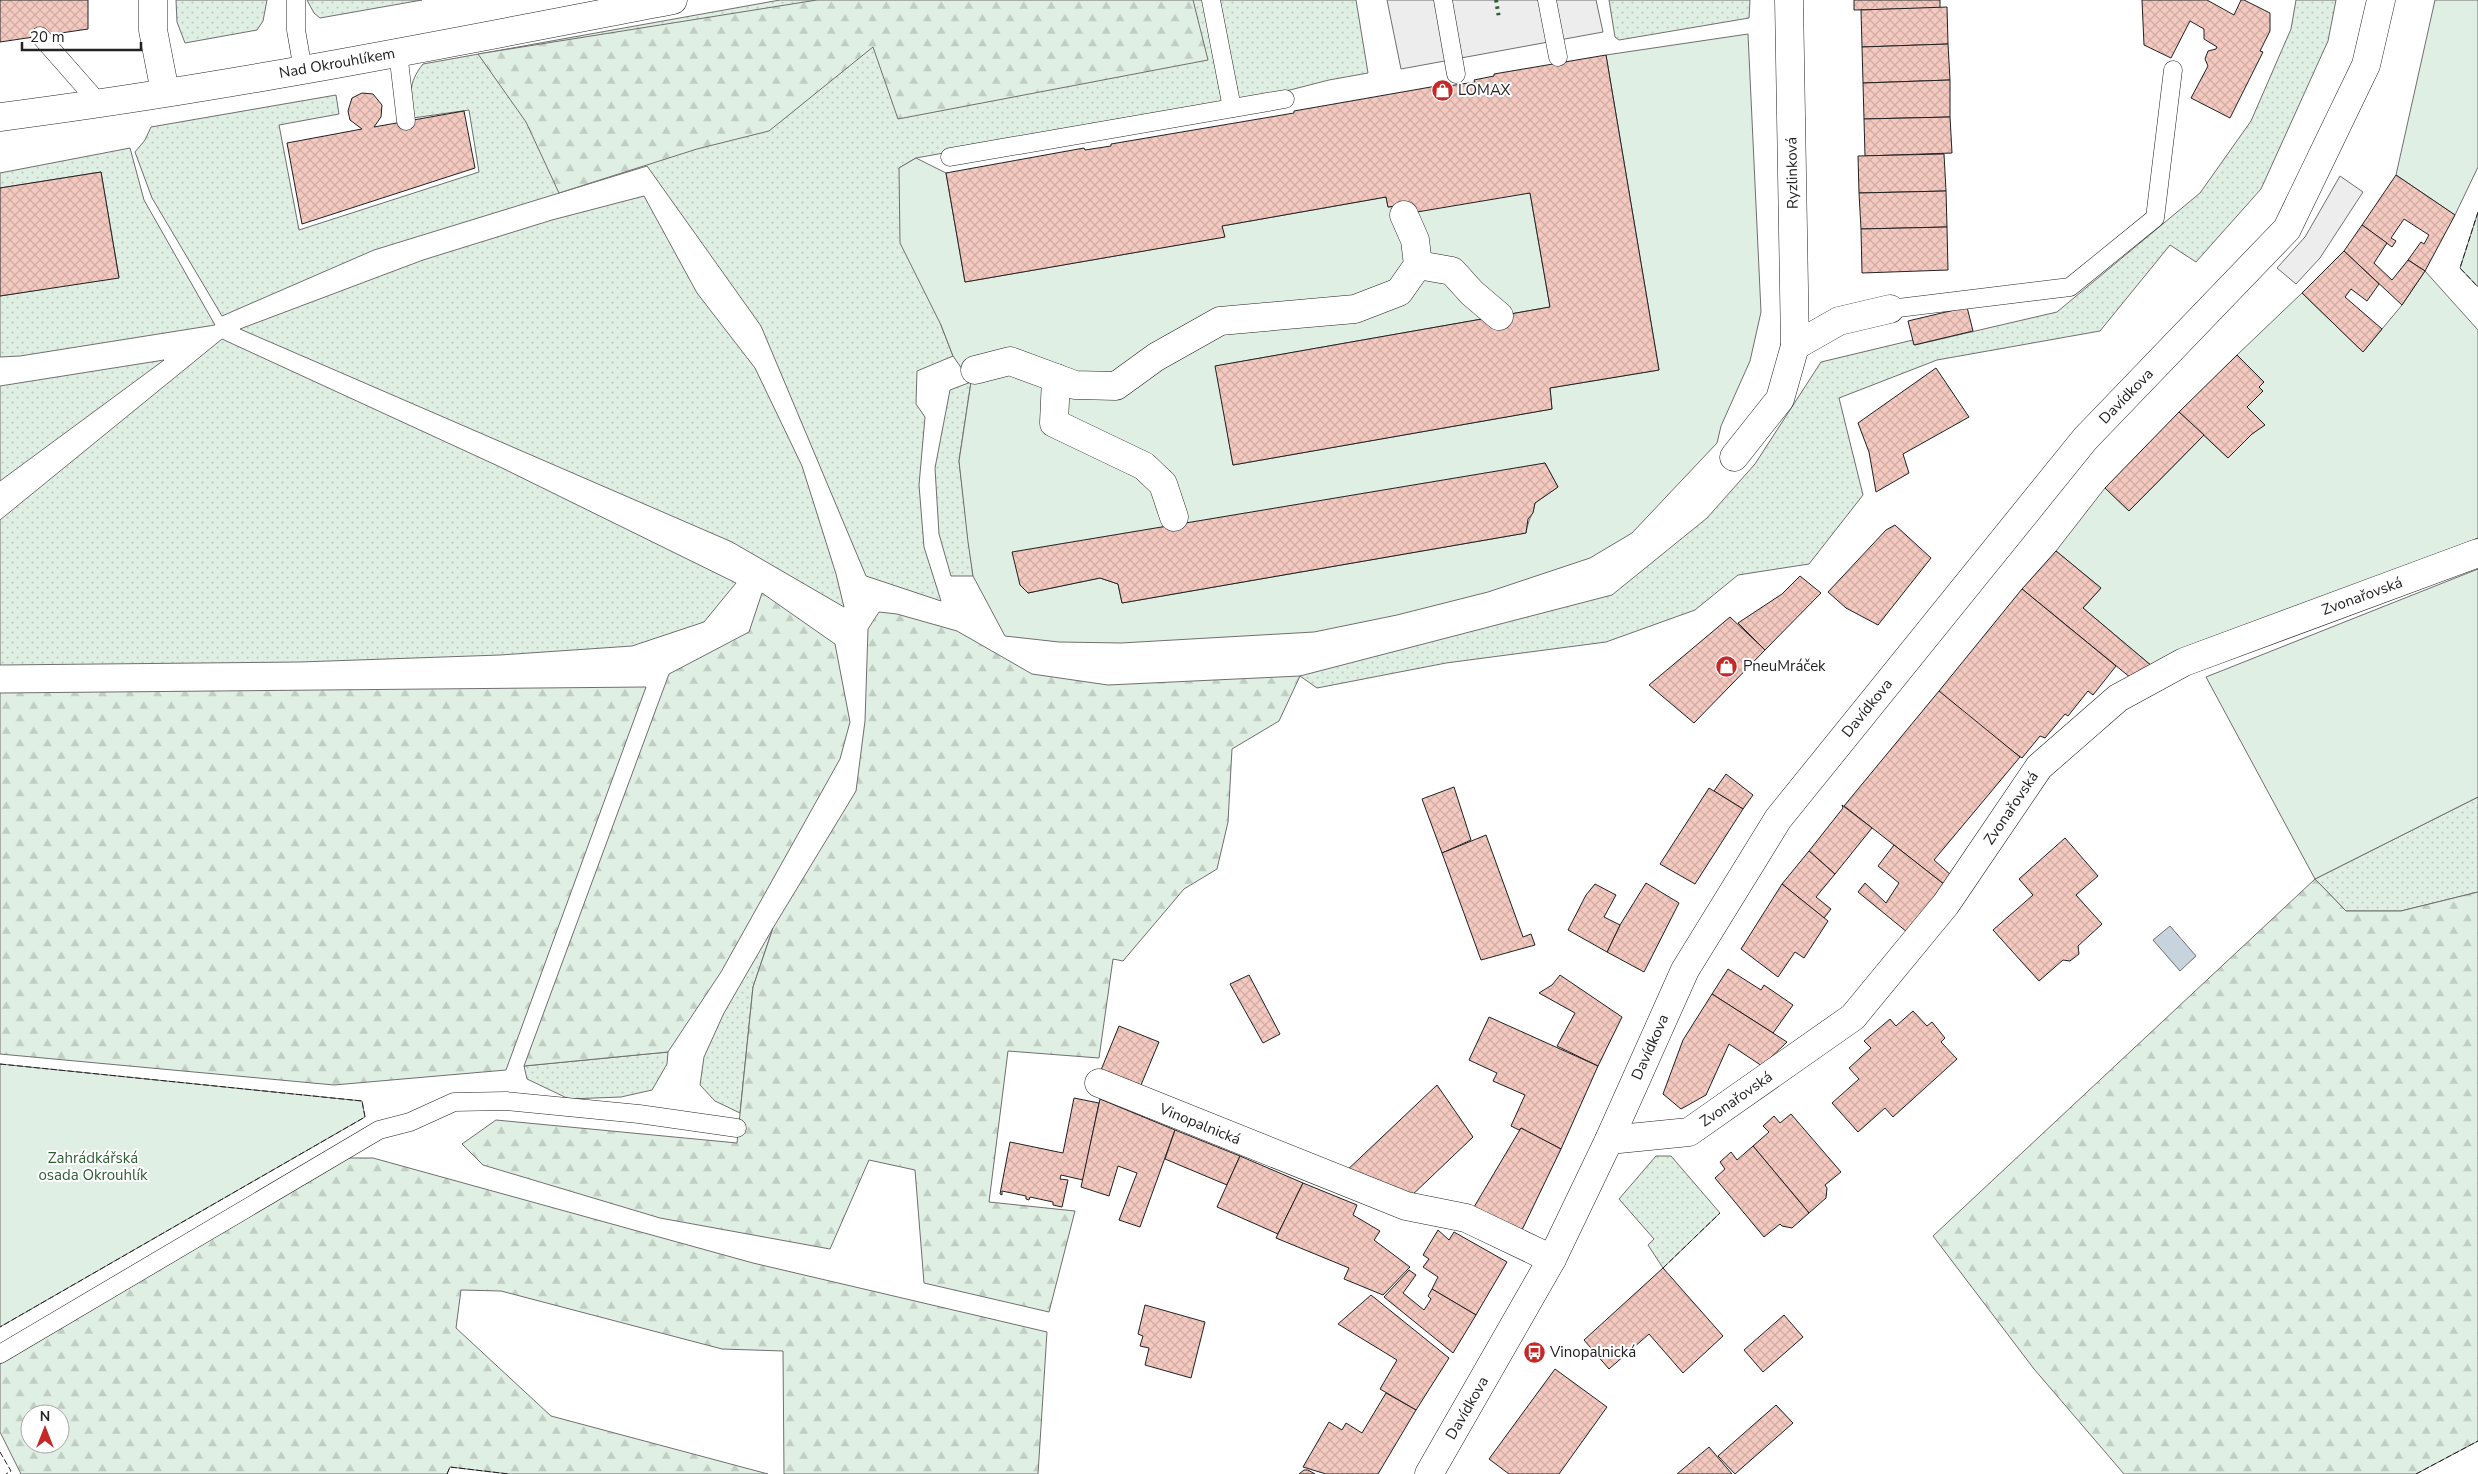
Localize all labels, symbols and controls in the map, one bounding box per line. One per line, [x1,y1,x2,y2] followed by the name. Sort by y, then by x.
[22,20,141,52] scale bar
[30,27,65,47] text: 20 m
[277,43,397,83] street label: Nad Okrouhlíkem
[1430,78,1454,102] shop icon: LOMAX
[1458,80,1511,100] place label: LOMAX
[1781,137,1803,209] street label: Ryzlinková
[2094,364,2158,428] street label: Davídkova
[2319,572,2405,620] street label: Zvonařovská
[1715,654,1739,678] shop icon: PneuMráček
[1743,656,1826,676] place label: PneuMráček
[1837,674,1897,742] street label: Davídkova
[1979,767,2043,849] street label: Zvonařovská
[1627,1011,1673,1083] street label: Davídkova
[1696,1067,1776,1131] street label: Zvonařovská
[1155,1098,1244,1149] street label: Vinopalnická
[38,1148,148,1185] park label: Zahrádkářská osada Okrouhlík
[1522,1340,1546,1364] bus stop icon: Vinopalnická
[1549,1342,1636,1362] place label: Vinopalnická
[1441,1373,1493,1443] street label: Davídkova
[20,1404,70,1454] north arrow
[40,1407,50,1426] text: N

